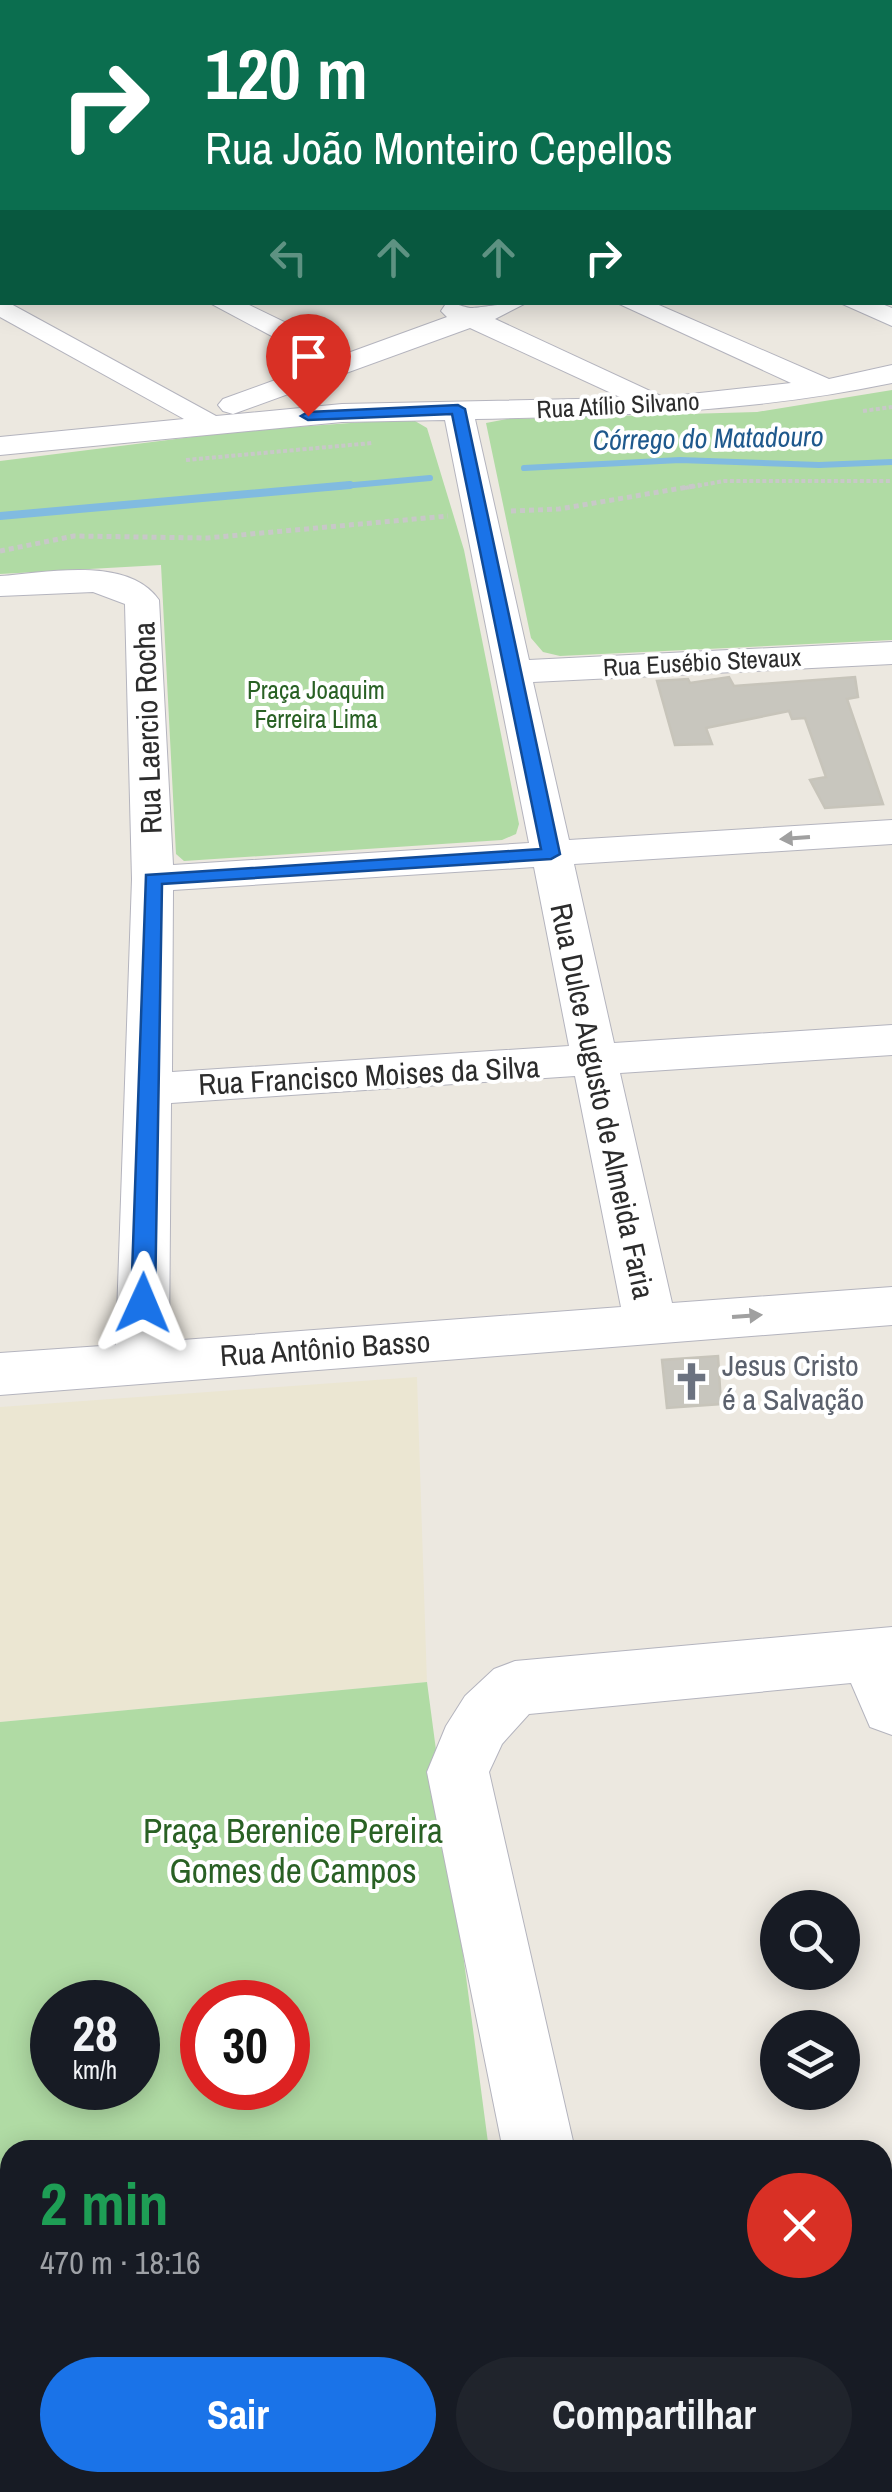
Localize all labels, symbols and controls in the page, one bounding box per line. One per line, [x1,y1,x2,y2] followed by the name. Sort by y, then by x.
[205,27,368,121] text: 120 m
[40,40,170,170] icon: right
[205,117,673,178] text: Rua João Monteiro Cepellos
[261,230,316,285] icon: left
[366,230,421,285] icon: ahead
[471,230,526,285] icon: ahead
[576,230,631,285] icon: right
[266,314,351,417] pin
[281,329,336,384] icon: arrive
[536,384,700,426] street label: Rua Atílio Silvano
[592,417,824,459] water label: Córrego do Matadouro
[123,621,171,835] street label: Rua Laercio Rocha
[602,640,803,684] street label: Rua Eusébio Stevaux
[247,673,385,736] park label: Praça Joaquim Ferreira Lima
[778,830,810,846] one-way arrow
[541,899,665,1303] street label: Rua Dulce Augusto de Almeida Faria
[197,1046,541,1104] street label: Rua Francisco Moises da Silva
[91,1251,195,1355] position arrow
[731,1308,763,1324] one-way arrow
[219,1321,431,1375] street label: Rua Antônio Basso
[722,1345,864,1419] place label: Jesus Cristo é a Salvação
[671,1361,713,1403] church icon: Jesus Cristo é a Salvação
[143,1807,443,1894] park label: Praça Berenice Pereira Gomes de Campos
[760,1890,860,2110] map controls
[760,1890,860,1990] button: search
[180,1980,310,2110] speed limit sign: 30
[72,1999,118,2067] text: 28
[760,2010,860,2110] button: layers
[73,2053,117,2087] text: km/h
[40,2163,169,2244] text: 2 min
[747,2173,852,2278] button: close
[40,2241,200,2284] text: 470 m · 18:16
[40,2357,436,2472] button: Sair
[456,2357,852,2472] button: Compartilhar

